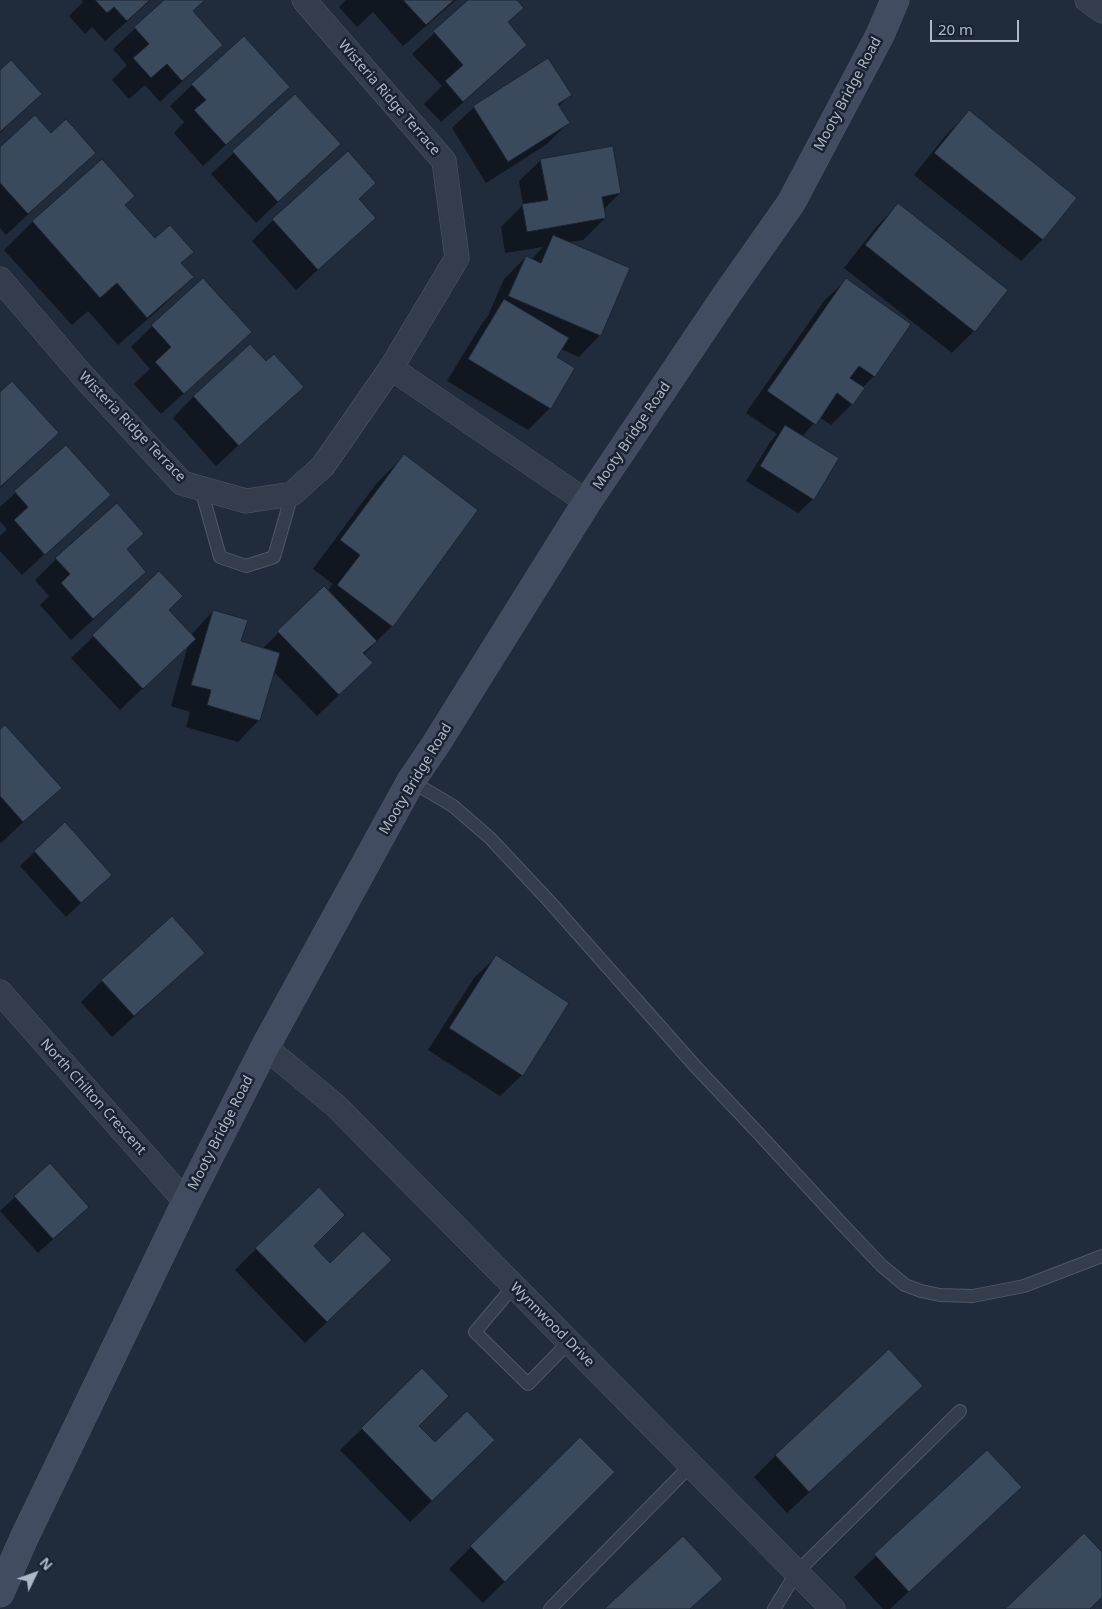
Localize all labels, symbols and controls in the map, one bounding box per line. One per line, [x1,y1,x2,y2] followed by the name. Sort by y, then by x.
[932,10,1021,42] scale bar
[938,19,973,39] text: 20 m
[811,34,885,154] street label: Mooty Bridge Road
[335,37,443,159] street label: Wisteria Ridge Terrace
[75,368,189,486] street label: Wisteria Ridge Terrace
[590,379,674,493] street label: Mooty Bridge Road
[376,721,456,837] street label: Mooty Bridge Road
[37,1036,149,1158] street label: North Chilton Crescent
[185,1073,257,1193] street label: Mooty Bridge Road
[506,1279,598,1371] street label: Wynnwood Drive
[10,1549,60,1599] north arrow
[36,1553,57,1574] text: N

